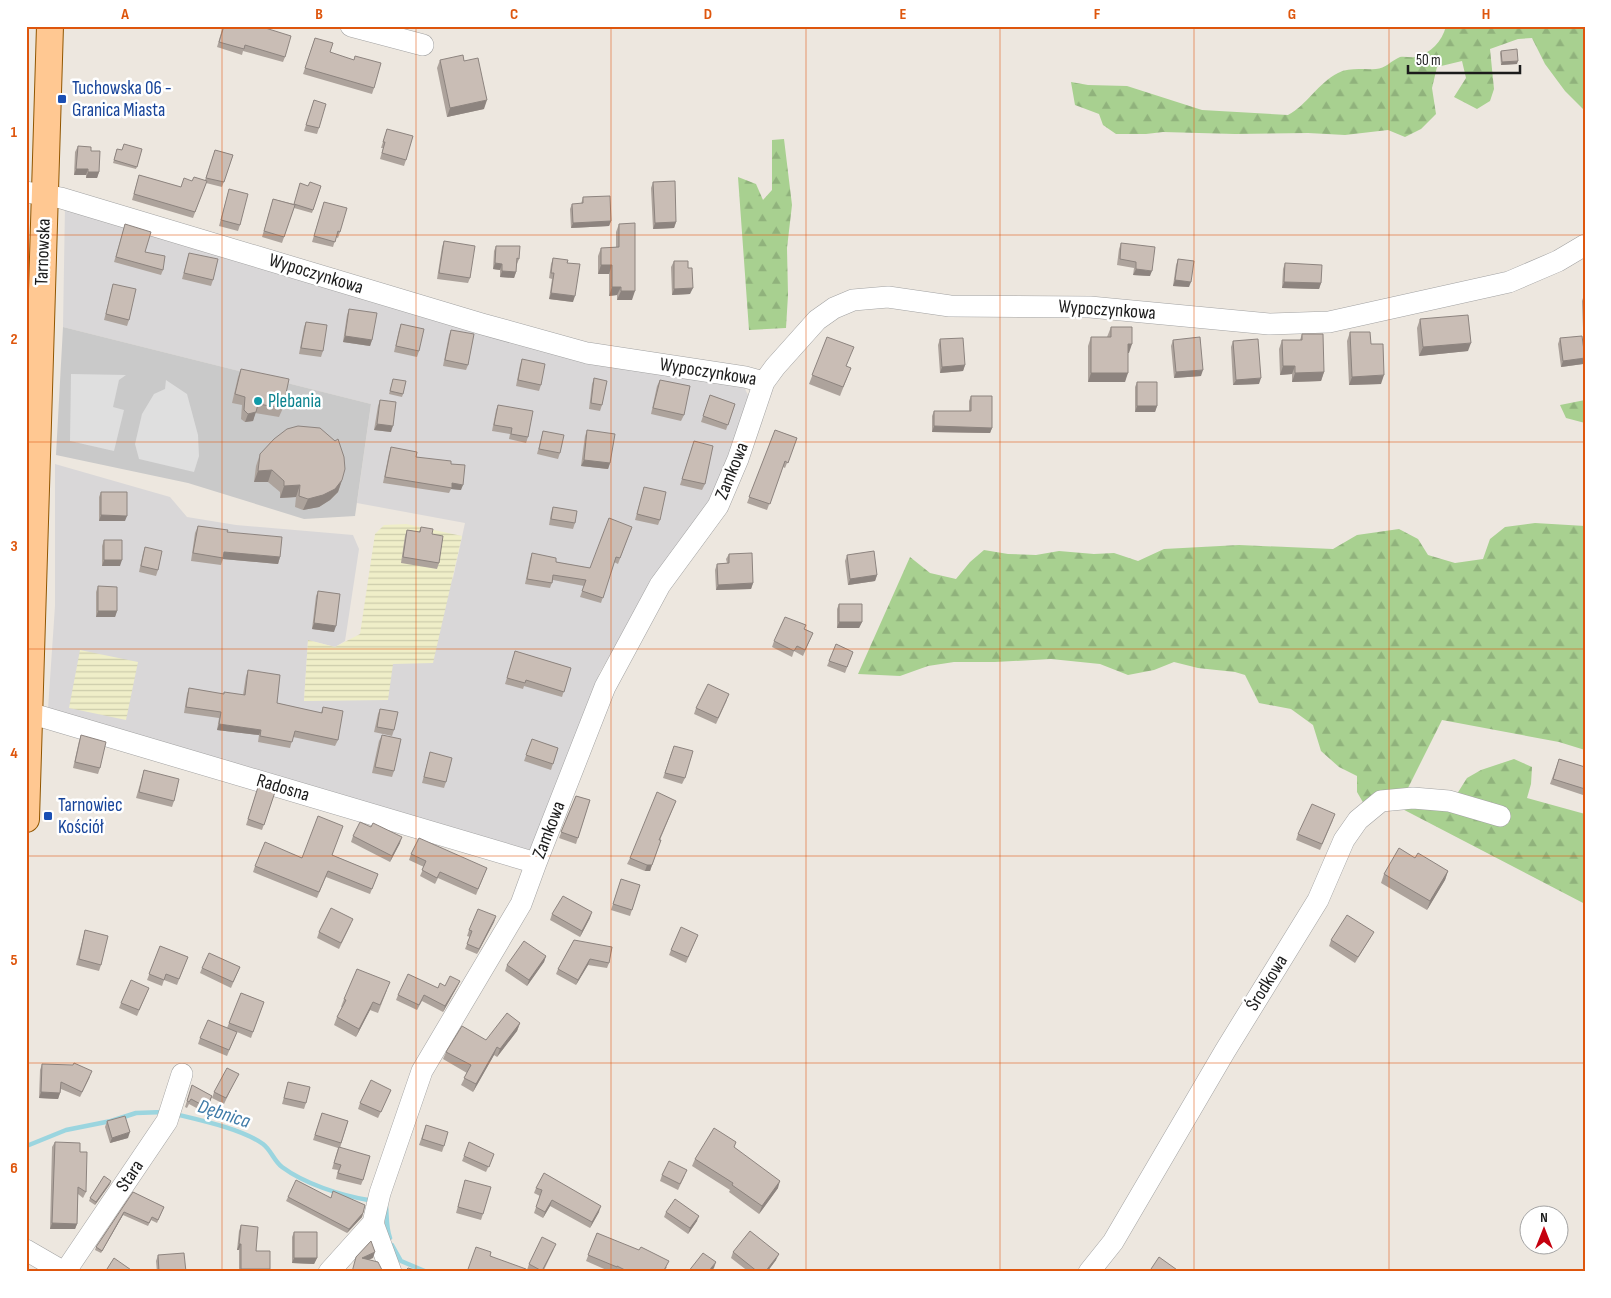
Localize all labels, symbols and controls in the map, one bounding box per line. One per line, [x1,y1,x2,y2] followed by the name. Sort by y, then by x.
[120,5,129,24] text: A
[315,5,323,24] text: B
[510,5,518,24] text: C
[704,5,712,24] text: D
[900,5,907,24] text: E
[1094,5,1101,24] text: F
[1288,5,1296,24] text: G
[1482,5,1490,24] text: H
[1408,42,1521,74] scale bar
[1416,51,1441,70] text: 50 m
[72,77,172,122] place label: Tuchowska 06 - Granica Miasta
[56,93,68,105] marker: Tuchowska 06 - Granica Miasta
[11,123,18,142] text: 1
[30,218,56,286] street label: Tarnowska
[266,249,366,299] street label: Wypoczynkowa
[1057,295,1157,325] street label: Wypoczynkowa
[10,330,18,349] text: 2
[658,353,758,391] street label: Wypoczynkowa
[268,390,321,413] place label: Plebania
[252,395,264,407] marker: Plebania
[710,439,754,503] street label: Zamkowa
[10,537,18,556] text: 3
[10,744,18,763] text: 4
[254,769,312,807] street label: Radosna
[58,794,123,839] place label: Tarnowiec Kościół
[528,798,570,862] street label: Zamkowa
[42,810,54,822] marker: Tarnowiec Kościół
[10,951,18,970] text: 5
[1241,951,1293,1015] street label: Środkowa
[195,1094,253,1134] water label: Dębnica
[111,1156,149,1196] street label: Stara
[10,1159,18,1178] text: 6
[1518,1206,1568,1256] north arrow
[1540,1209,1548,1226] text: N

